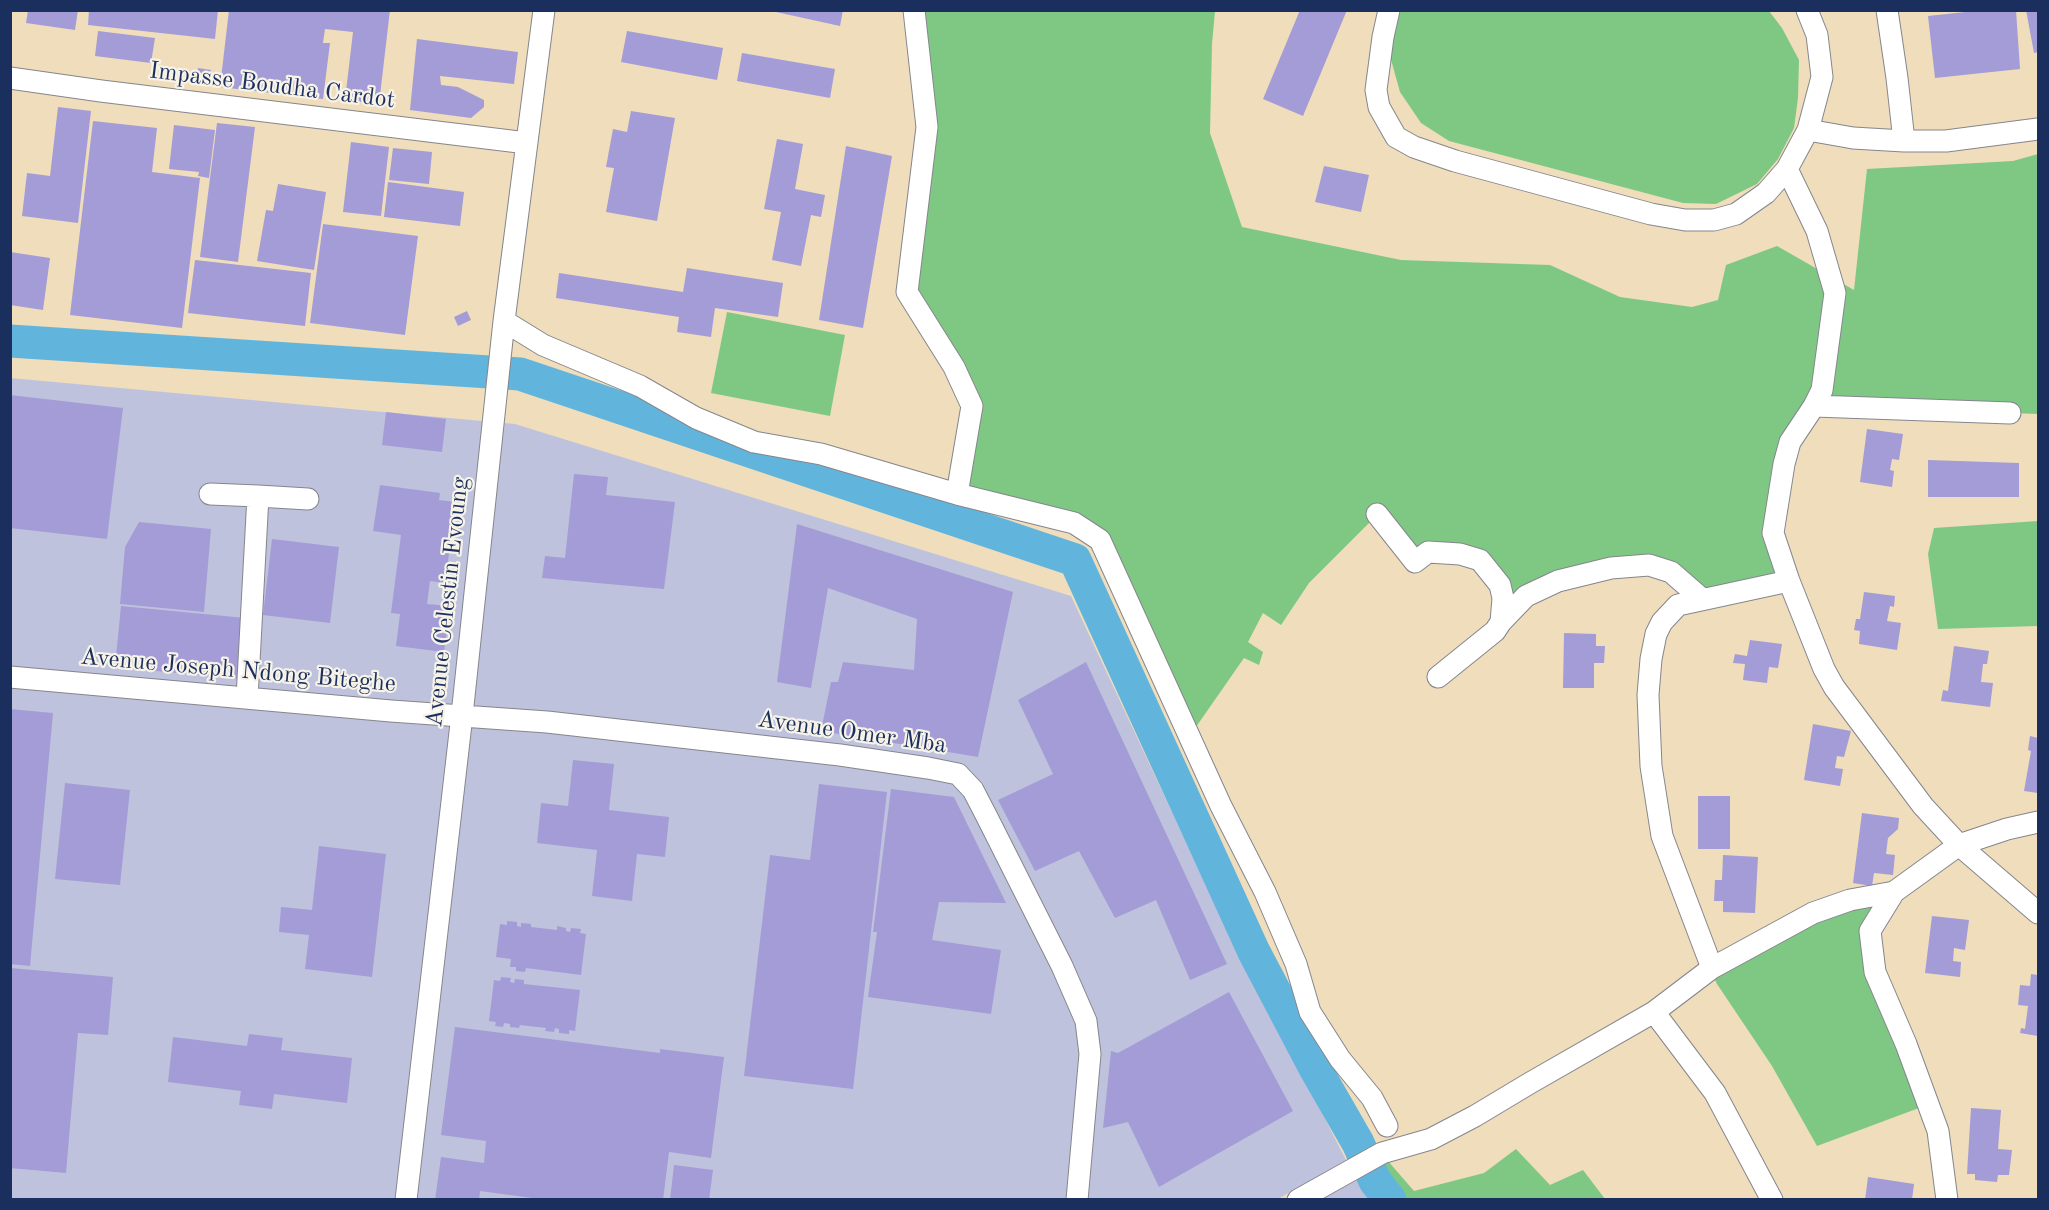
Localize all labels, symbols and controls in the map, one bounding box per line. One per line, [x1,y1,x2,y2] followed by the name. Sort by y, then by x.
[147,57,397,115] street label: Impasse Boudha Cardot
[421,476,475,728] street label: Avenue Celestin Evoung
[79,643,397,699] street label: Avenue Joseph Ndong Biteghe
[756,705,948,761] street label: Avenue Omer Mba

